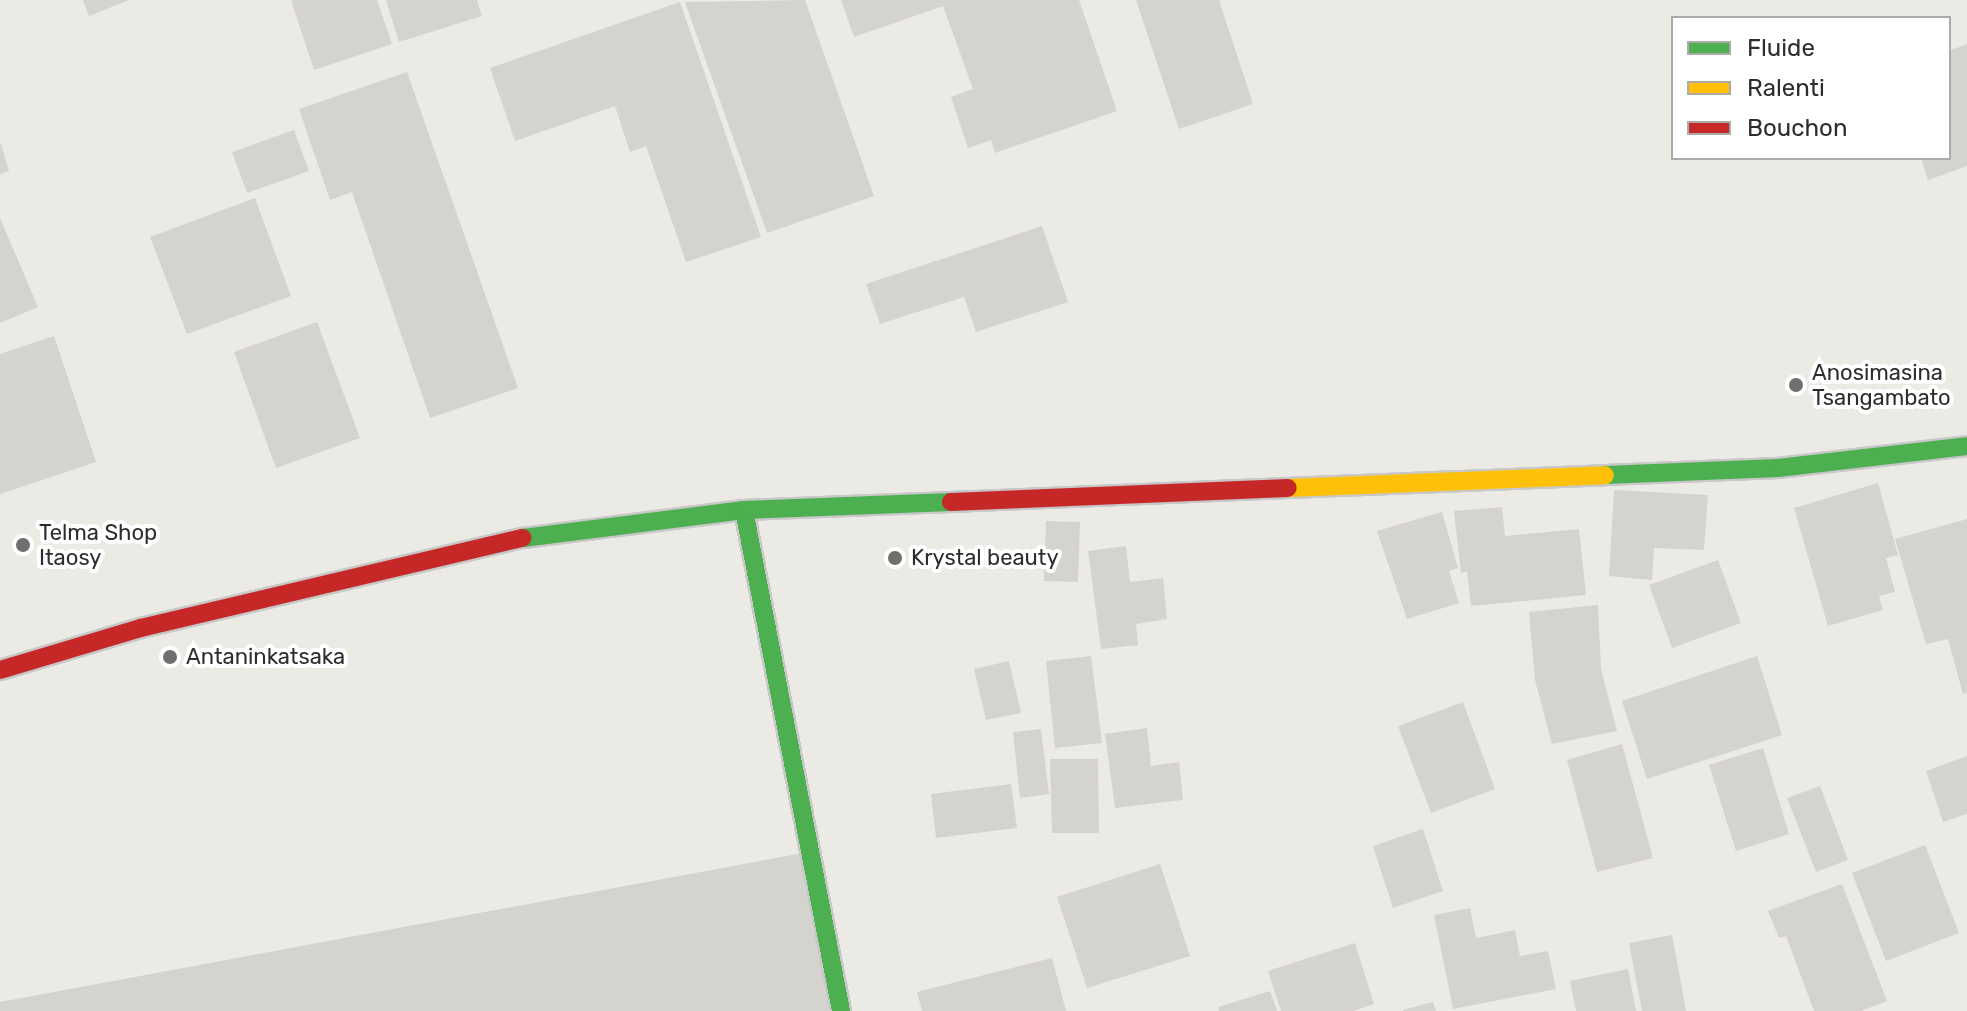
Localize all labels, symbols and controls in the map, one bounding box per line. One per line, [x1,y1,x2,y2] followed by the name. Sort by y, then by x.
[1671,16,1951,160] legend
[1747,34,1815,62] text: Fluide
[1747,74,1825,102] text: Ralenti
[1747,114,1847,142] text: Bouchon
[1812,359,1951,410] place label: Anosimasina Tsangambato
[1787,376,1805,394] marker: Anosimasina Tsangambato
[39,519,157,570] place label: Telma Shop Itaosy
[14,536,32,554] marker: Telma Shop Itaosy
[911,545,1059,571] place label: Krystal beauty
[886,549,904,567] marker: Krystal beauty
[186,644,345,670] place label: Antaninkatsaka
[161,648,179,666] marker: Antaninkatsaka

